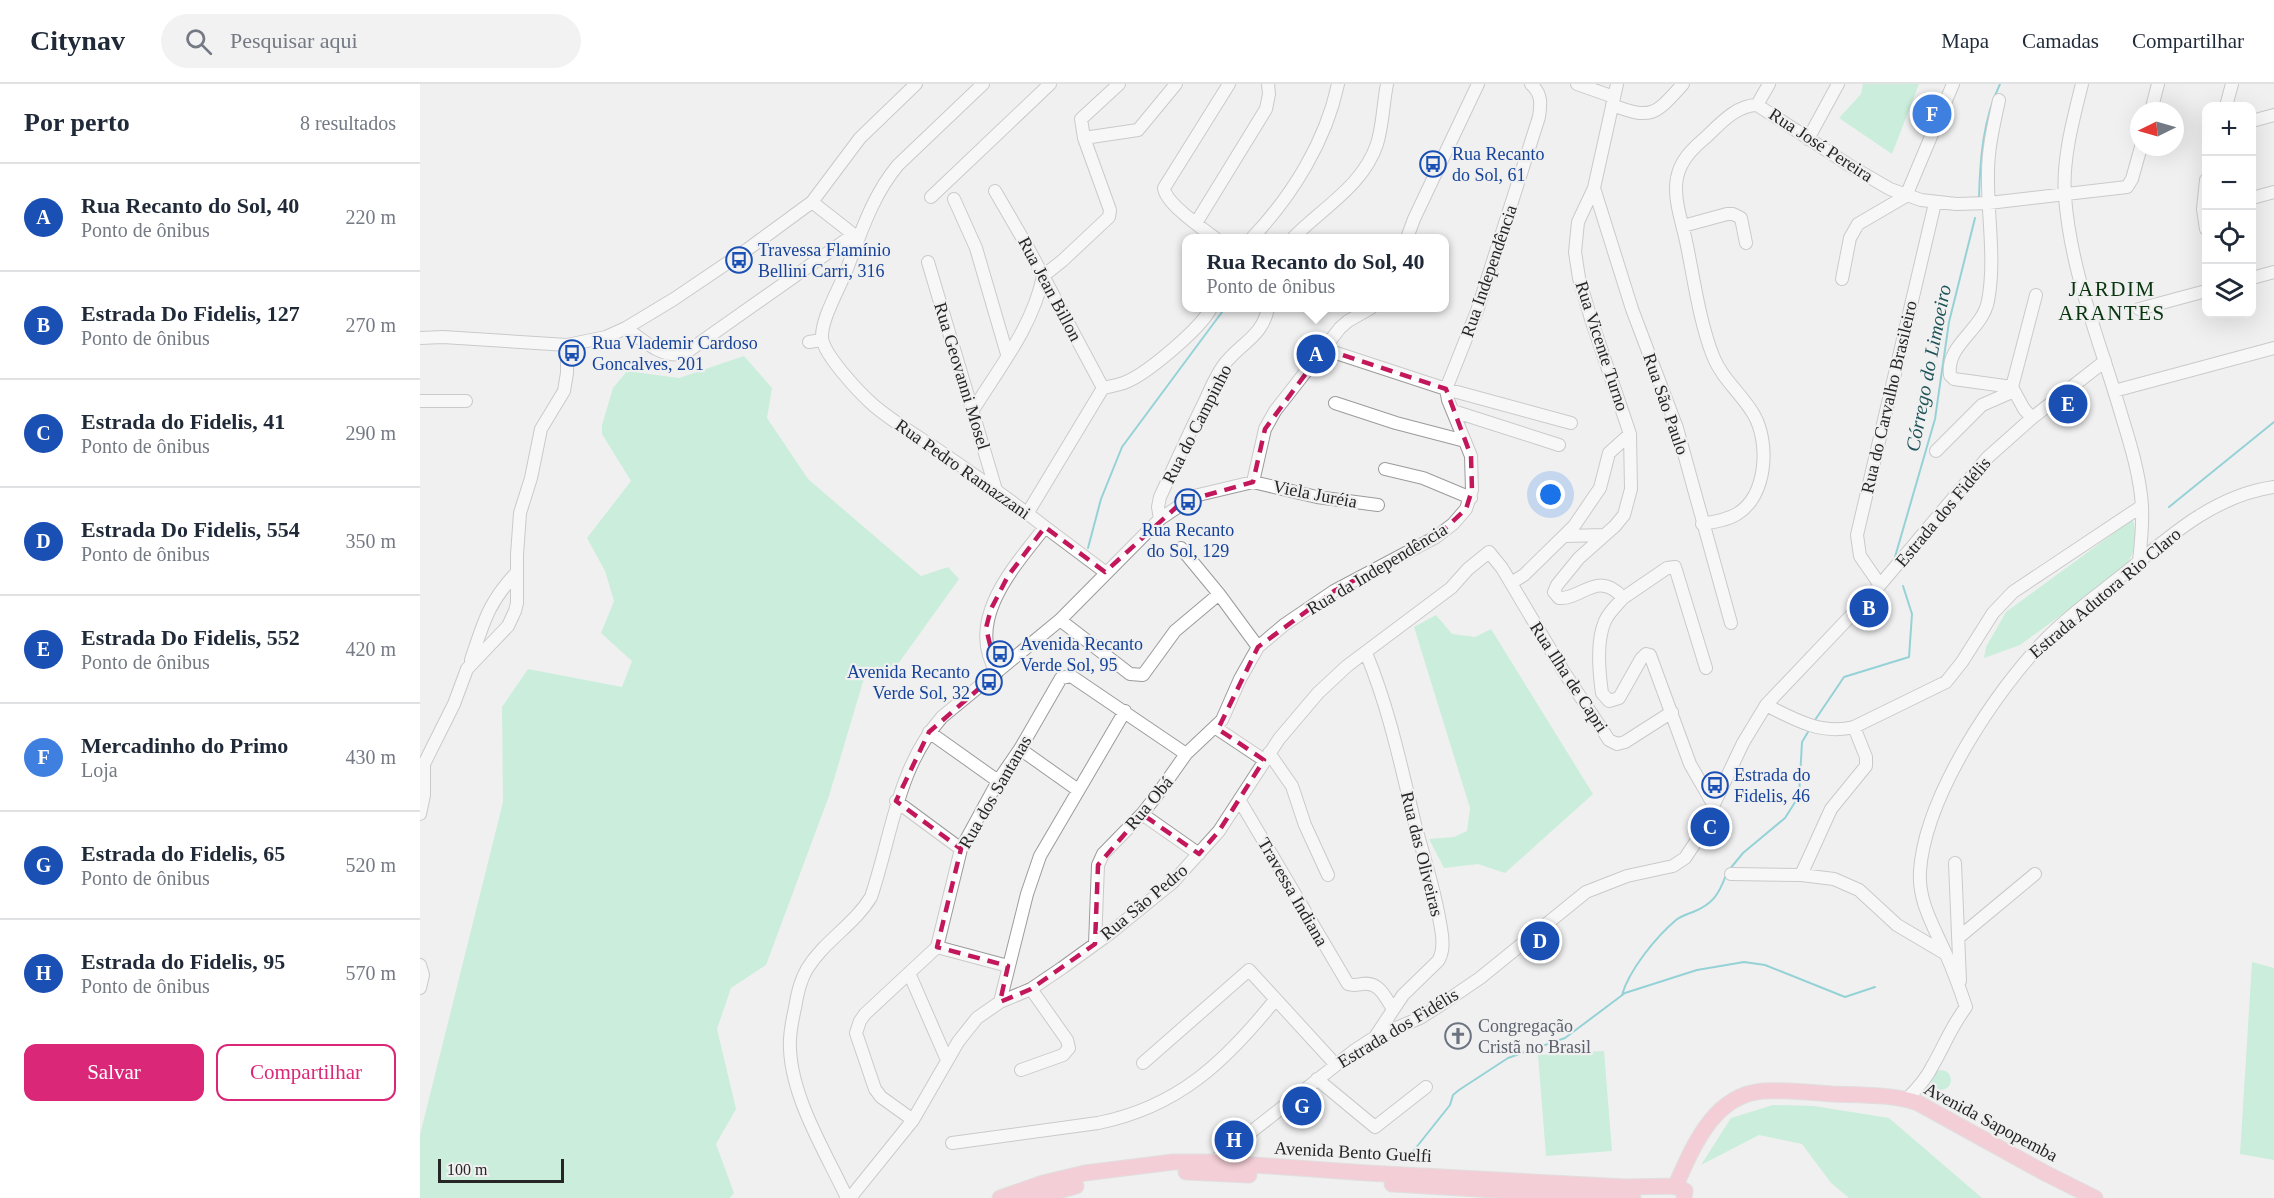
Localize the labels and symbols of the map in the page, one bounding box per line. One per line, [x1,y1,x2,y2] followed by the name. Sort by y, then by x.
[1912,92,1952,136] pin: F
[2130,102,2184,156] north arrow
[1765,104,1877,186] street label: Rua José Pereira
[1452,144,1544,185] place label: Rua Recanto do Sol, 61
[1418,149,1448,179] bus stop icon: Rua Recanto do Sol, 61
[1457,202,1521,340] street label: Rua Independência
[1014,234,1086,344] street label: Rua Jean Billon
[758,240,891,281] place label: Travessa Flamínio Bellini Carri, 316
[724,245,754,275] bus stop icon: Travessa Flamínio Bellini Carri, 316
[2058,277,2166,325] district label: JARDIM ARANTES
[1572,278,1632,414] street label: Rua Vicente Turno
[1901,283,1956,454] water label: Córrego do Limoeiro
[1857,299,1921,495] street label: Rua do Carvalho Brasileiro
[930,300,994,452] street label: Rua Geovanni Mosel
[1296,332,1336,376] pin: A
[592,333,758,374] place label: Rua Vlademir Cardoso Goncalves, 201
[557,338,587,368] bus stop icon: Rua Vlademir Cardoso Goncalves, 201
[1639,351,1693,457] street label: Rua São Paulo
[1158,361,1236,487] street label: Rua do Campinho
[2048,382,2088,426] pin: E
[892,415,1034,523] street label: Rua Pedro Ramazzani
[1891,453,1995,571] street label: Estrada dos Fidélis
[1271,476,1359,512] street label: Viela Juréia
[1536,480,1565,509] your location
[1173,487,1203,517] bus stop icon: Rua Recanto do Sol, 129
[1303,519,1451,619] street label: Rua da Independência
[1142,520,1234,561] place label: Rua Recanto do Sol, 129
[2025,524,2185,662] street label: Estrada Adutora Rio Claro
[1850,586,1888,630] pin: B
[1526,618,1612,736] street label: Rua Ilha de Capri
[1020,634,1143,675] place label: Avenida Recanto Verde Sol, 95
[985,639,1015,669] bus stop icon: Avenida Recanto Verde Sol, 95
[847,662,970,703] place label: Avenida Recanto Verde Sol, 32
[974,667,1004,697] bus stop icon: Avenida Recanto Verde Sol, 32
[955,732,1035,852] street label: Rua dos Santanas
[1734,765,1810,806] place label: Estrada do Fidelis, 46
[1700,770,1730,800] bus stop icon: Estrada do Fidelis, 46
[1121,772,1177,834] street label: Rua Obá
[1397,789,1447,919] street label: Rua das Oliveiras
[1690,804,1730,850] pin: C
[1254,834,1332,950] street label: Travessa Indiana
[1097,860,1191,944] street label: Rua São Pedro
[1520,918,1560,964] pin: D
[1334,984,1462,1072] street label: Estrada dos Fidélis
[1478,1016,1591,1057] place label: Congregação Cristã no Brasil
[1443,1021,1473,1051] church icon: Congregação Cristã no Brasil
[1921,1078,2061,1166] street label: Avenida Sapopemba
[1282,1084,1322,1128] pin: G
[1214,1118,1254,1162] pin: H
[1274,1138,1432,1166] street label: Avenida Bento Guelfi
[438,1156,564,1184] scale bar

